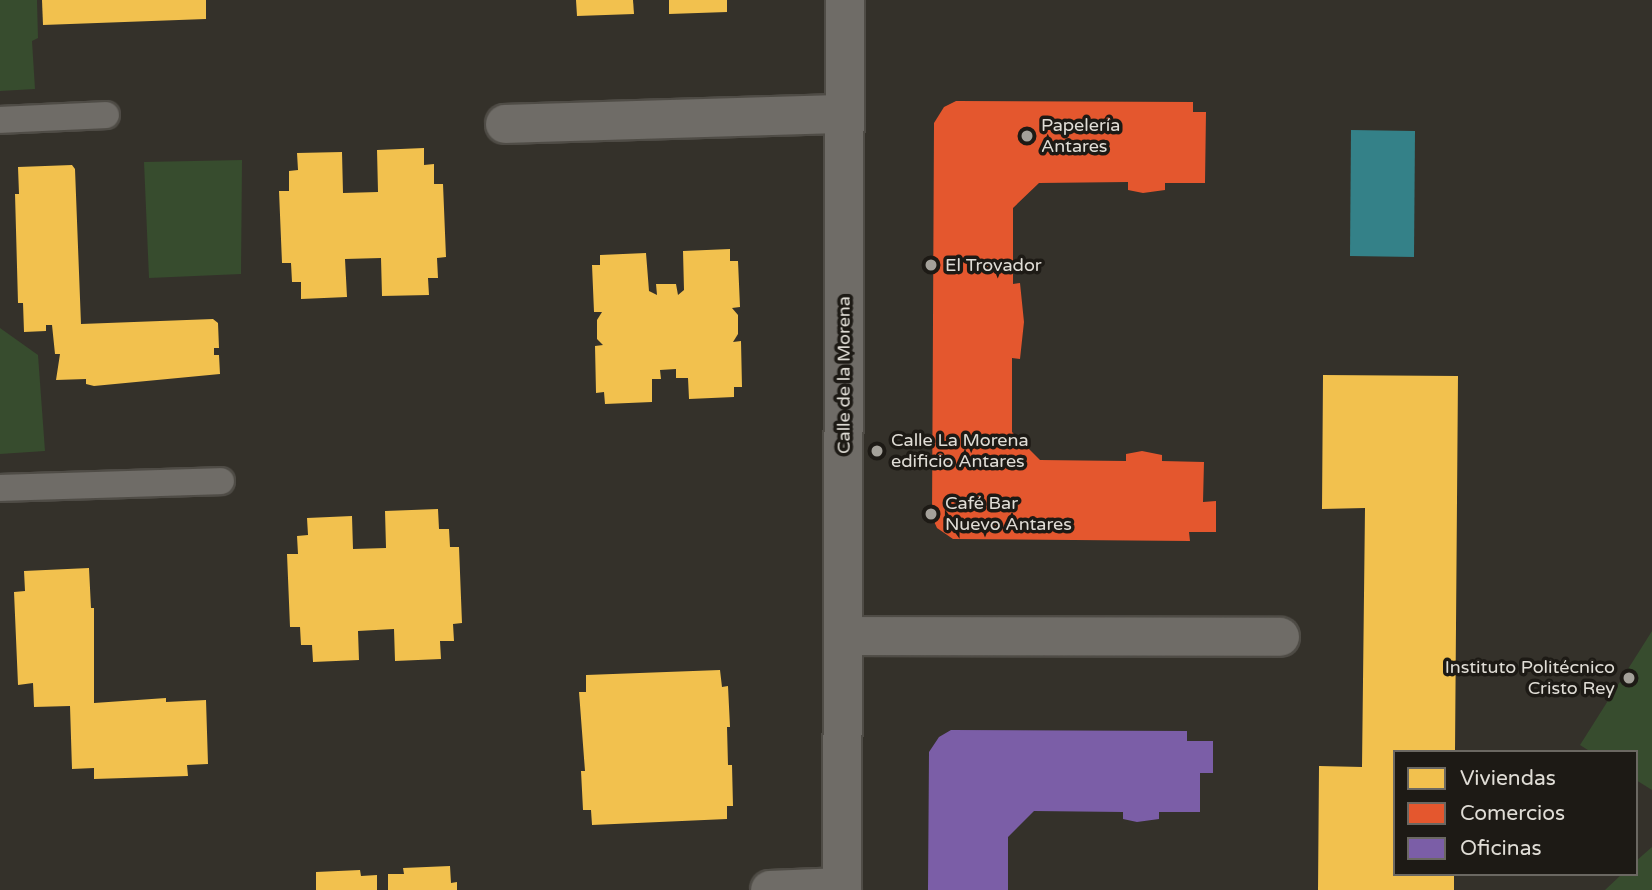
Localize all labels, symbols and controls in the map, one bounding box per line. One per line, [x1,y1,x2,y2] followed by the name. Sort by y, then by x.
[1041,115,1120,158] place label: Papelería Antares
[1019,128,1035,144] marker: Papelería Antares
[945,254,1042,276] place label: El Trovador
[923,257,939,273] marker: El Trovador
[833,296,855,454] street label: Calle de la Morena
[891,430,1029,472] place label: Calle La Morena edificio Antares
[869,443,885,459] marker: Calle La Morena edificio Antares
[945,493,1072,536] place label: Café Bar Nuevo Antares
[923,506,939,522] marker: Café Bar Nuevo Antares
[1445,657,1615,700] place label: Instituto Politécnico Cristo Rey
[1621,670,1637,686] marker: Instituto Politécnico Cristo Rey
[1393,750,1638,876] legend
[1460,766,1556,791] text: Viviendas
[1460,801,1565,826] text: Comercios
[1460,836,1542,861] text: Oficinas

